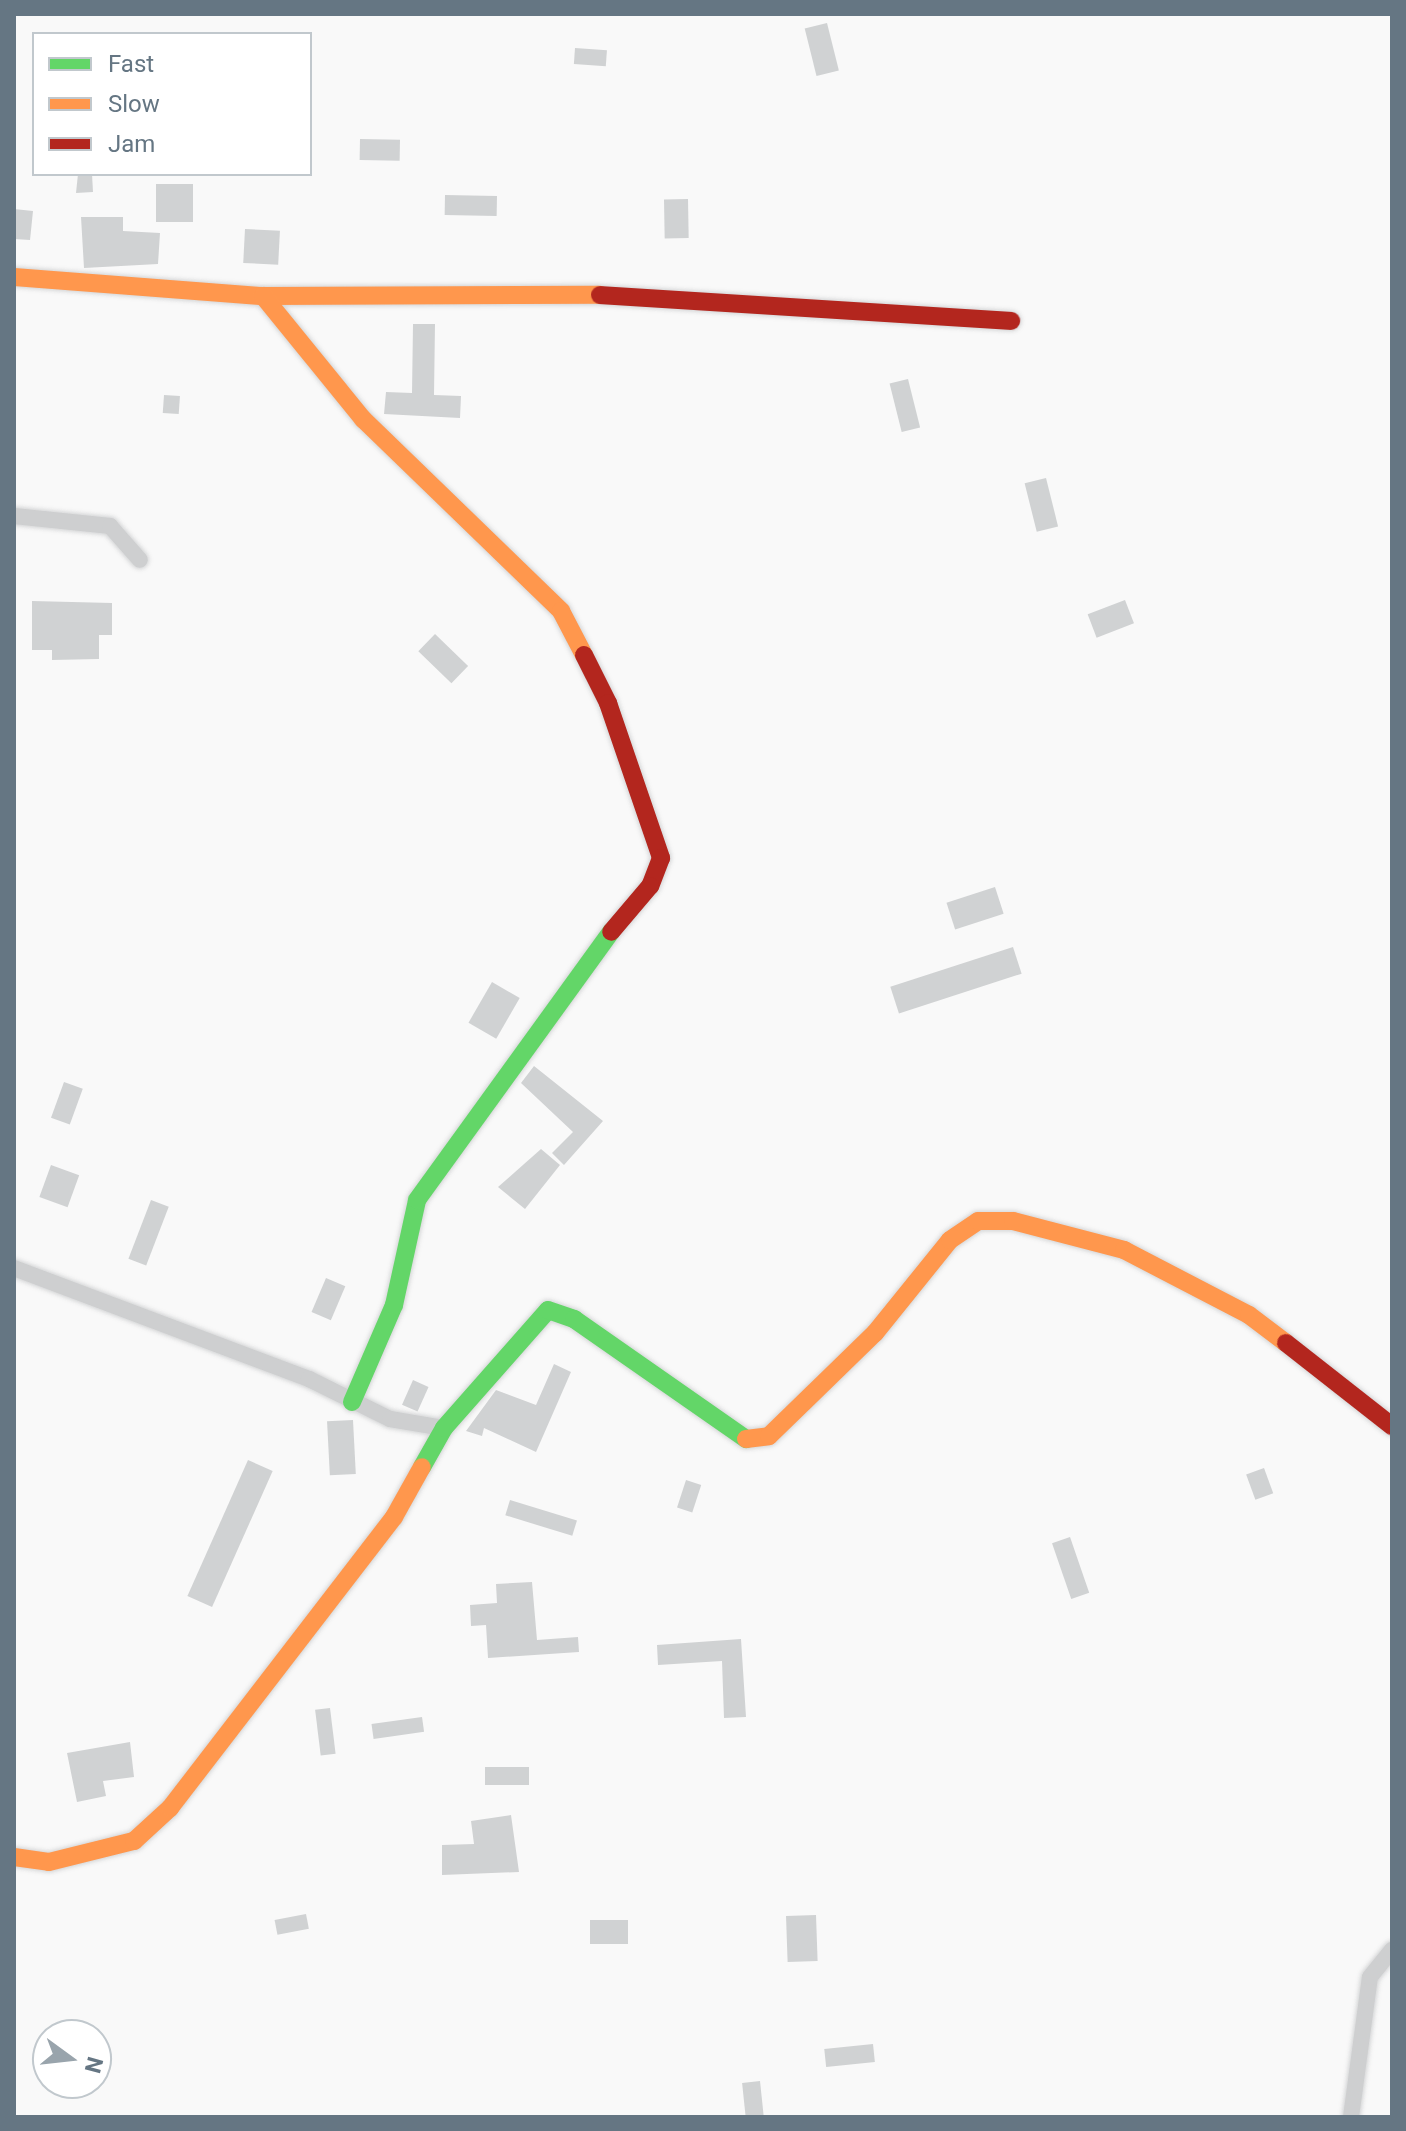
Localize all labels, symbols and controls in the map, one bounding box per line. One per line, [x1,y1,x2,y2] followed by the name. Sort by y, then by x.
[32,32,312,176] legend
[108,50,154,78] text: Fast
[108,90,160,118] text: Slow
[108,130,155,158] text: Jam
[32,2019,112,2099] north arrow
[80,2054,108,2076] text: N

